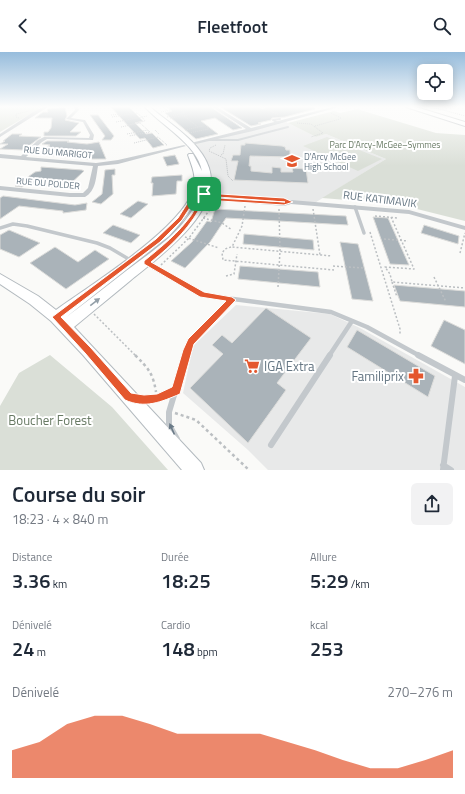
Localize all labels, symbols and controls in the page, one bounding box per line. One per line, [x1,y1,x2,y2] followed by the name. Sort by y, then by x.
[197,13,268,40] text: Fleetfoot
[12,15,34,37] icon: back
[431,15,453,37] icon: search
[417,64,453,100] map controls
[417,64,453,100] button: locate
[330,138,440,151] park label: Parc D'Arcy-McGee–Symmes
[23,143,93,161] street label: RUE DU MARIGOT
[304,150,356,173] place label: D'Arcy McGee High School
[283,152,301,170] school or university icon: D'Arcy McGee High School
[16,174,81,192] street label: RUE DU POLDER
[187,177,221,211] pin
[193,183,215,205] icon: arrive
[342,187,418,212] street label: RUE KATIMAVIK
[90,298,101,306] one-way arrow
[264,356,315,376] place label: IGA Extra
[243,357,261,375] supermarket icon: IGA Extra
[351,366,404,386] place label: Familiprix
[407,367,425,385] pharmacy icon: Familiprix
[8,410,92,430] park label: Boucher Forest
[169,423,175,435] one-way arrow
[12,477,146,511] text: Course du soir
[411,483,453,525] button: share
[12,509,108,529] text: 18:23 · 4 × 840 m
[12,549,52,565] text: Distance
[161,549,189,565] text: Durée
[310,549,337,565] text: Allure
[12,565,50,596] text: 3.36
[161,565,211,596] text: 18:25
[310,565,348,596] text: 5:29
[50,576,67,592] text: km
[348,576,370,592] text: /km
[12,617,52,633] text: Dénivelé
[161,617,190,633] text: Cardio
[310,617,328,633] text: kcal
[12,633,34,664] text: 24
[161,633,195,664] text: 148
[310,633,344,664] text: 253
[34,644,46,660] text: m
[195,644,218,660] text: bpm
[12,682,59,702] text: Dénivelé
[387,682,453,702] text: 270–276 m

